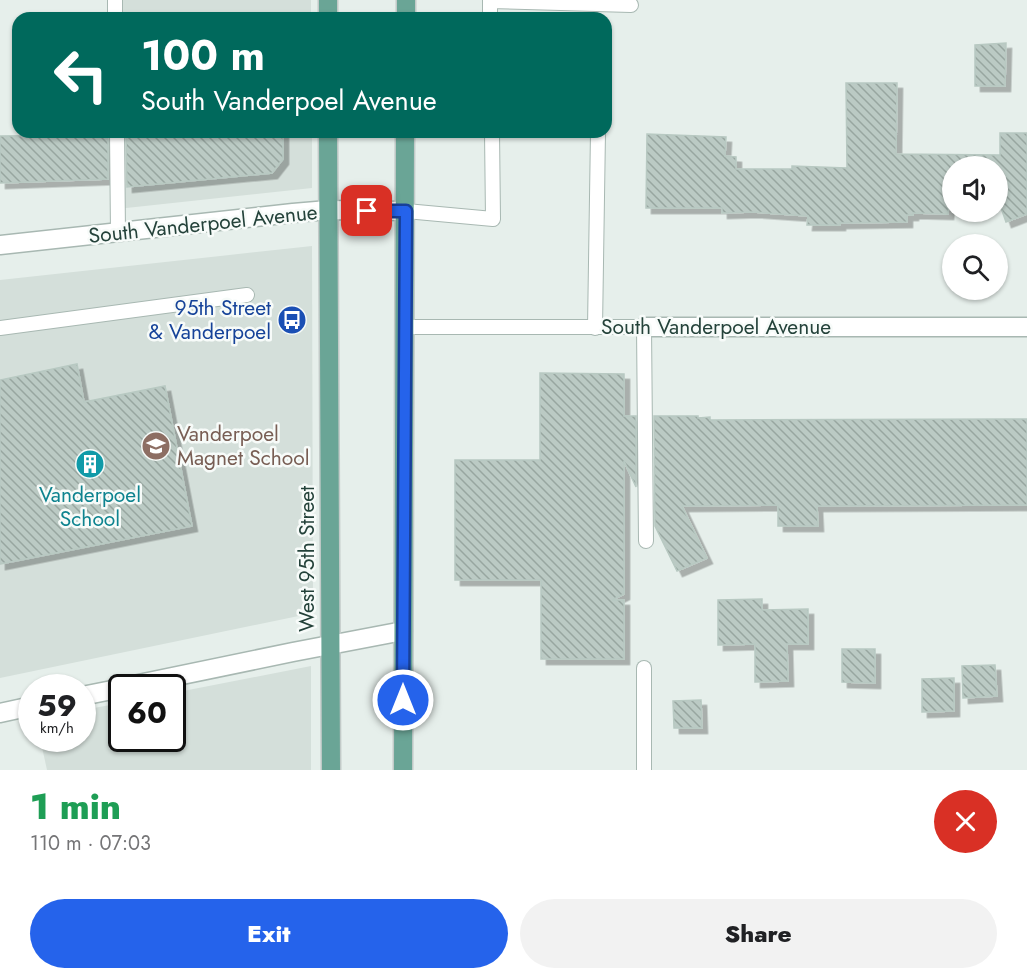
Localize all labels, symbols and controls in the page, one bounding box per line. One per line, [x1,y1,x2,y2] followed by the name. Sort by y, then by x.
[141,25,265,86] text: 100 m
[42,36,120,114] icon: left
[141,81,437,120] text: South Vanderpoel Avenue
[942,156,1008,300] map controls
[942,156,1008,222] button: sound
[341,185,392,236] pin
[350,194,383,227] icon: arrive
[87,197,319,251] street label: South Vanderpoel Avenue
[942,234,1008,300] button: search
[149,293,271,347] place label: 95th Street & Vanderpoel
[276,304,308,336] bus stop icon: 95th Street & Vanderpoel
[601,312,831,342] street label: South Vanderpoel Avenue
[177,419,310,473] place label: Vanderpoel Magnet School
[140,430,172,462] school or university icon: Vanderpoel Magnet School
[74,448,106,480] building icon: Vanderpoel School
[39,480,141,534] place label: Vanderpoel School
[292,486,322,632] street label: West 95th Street
[371,668,435,732] position arrow
[108,674,186,752] speed limit sign: 60
[37,684,77,727] text: 59
[40,717,74,739] text: km/h
[30,780,121,832] text: 1 min
[934,790,997,853] button: close
[30,829,151,858] text: 110 m · 07:03
[30,899,508,968] button: Exit
[520,899,997,968] button: Share

